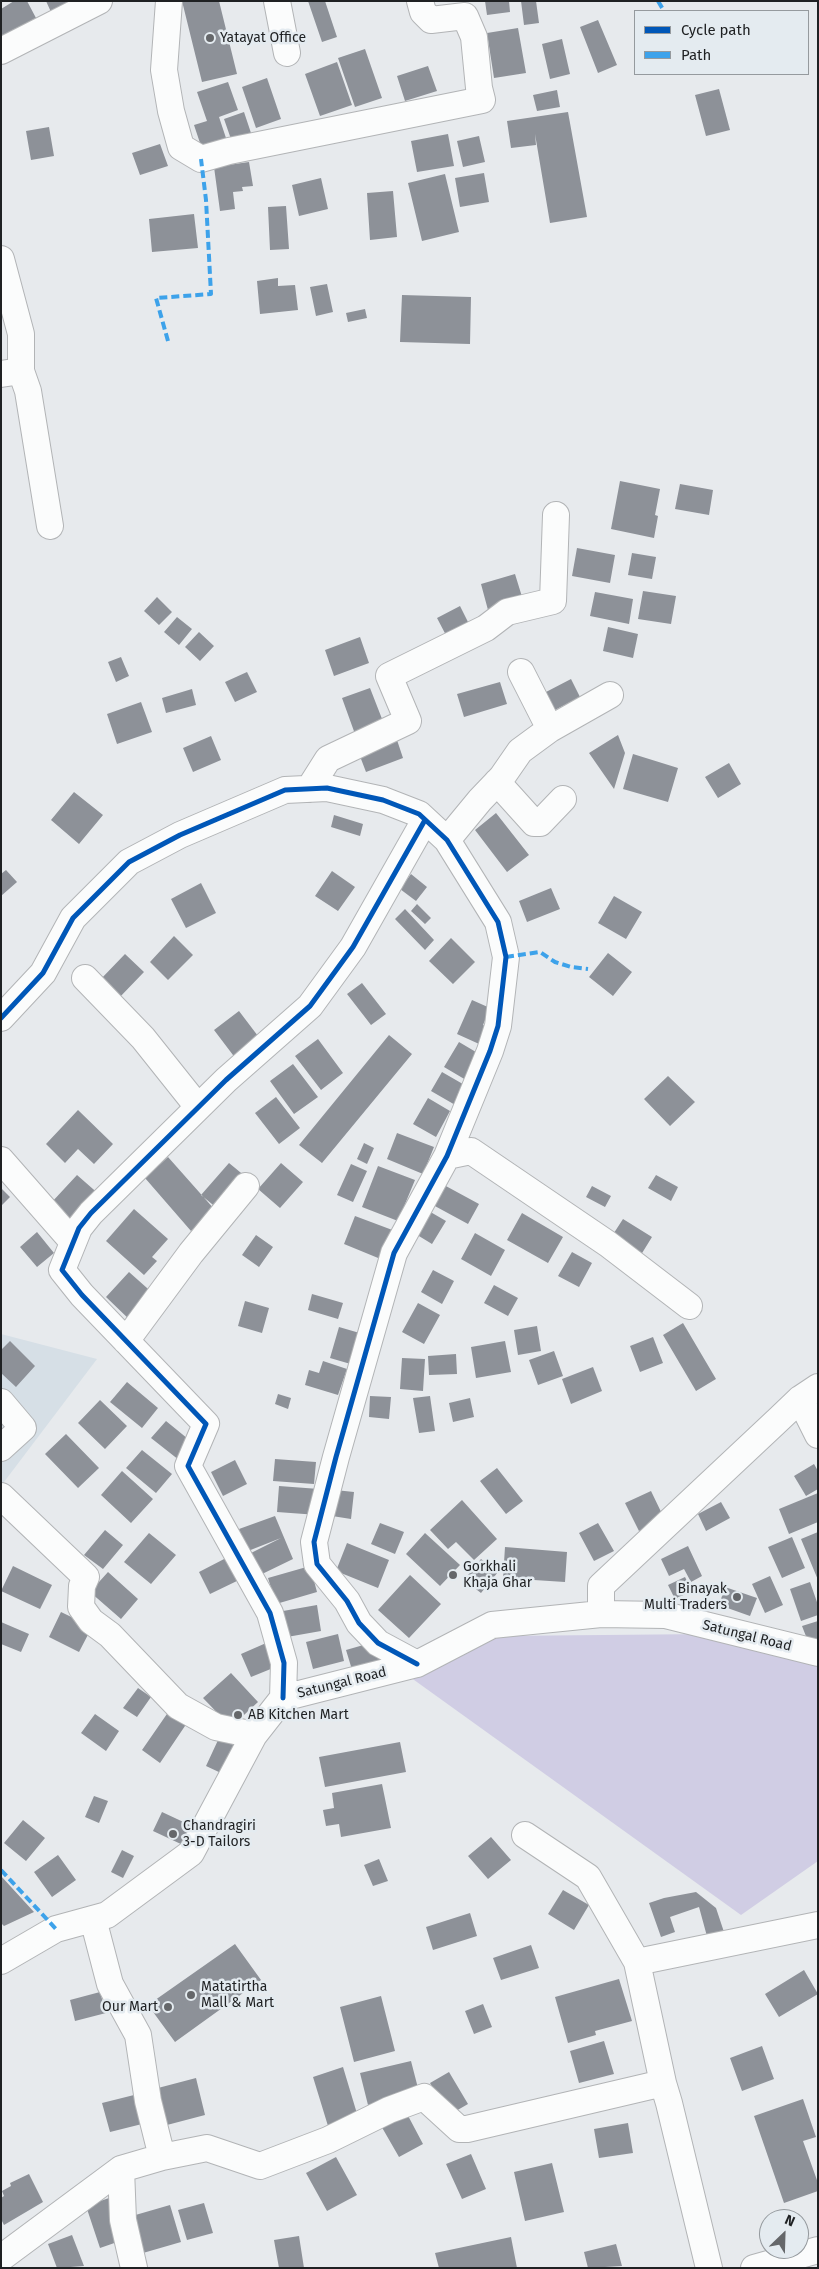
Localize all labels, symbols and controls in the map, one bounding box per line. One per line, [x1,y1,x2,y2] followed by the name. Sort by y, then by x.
[634,10,809,75] legend
[681,21,751,39] text: Cycle path
[220,30,306,46] place label: Yatayat Office
[204,32,216,44] marker: Yatayat Office
[681,46,711,64] text: Path
[463,1559,532,1591] place label: Gorkhali Khaja Ghar
[447,1569,459,1581] marker: Gorkhali Khaja Ghar
[644,1581,727,1614] place label: Binayak Multi Traders
[731,1591,743,1603] marker: Binayak Multi Traders
[701,1617,793,1655] street label: Satungal Road
[296,1664,388,1702] street label: Satungal Road
[248,1707,349,1723] place label: AB Kitchen Mart
[232,1709,244,1721] marker: AB Kitchen Mart
[183,1818,256,1850] place label: Chandragiri 3-D Tailors
[167,1828,179,1840] marker: Chandragiri 3-D Tailors
[201,1979,274,2011] place label: Matatirtha Mall & Mart
[185,1989,197,2001] marker: Matatirtha Mall & Mart
[102,1999,158,2015] place label: Our Mart
[162,2001,174,2013] marker: Our Mart
[759,2209,809,2259] north arrow
[782,2211,798,2230] text: N

